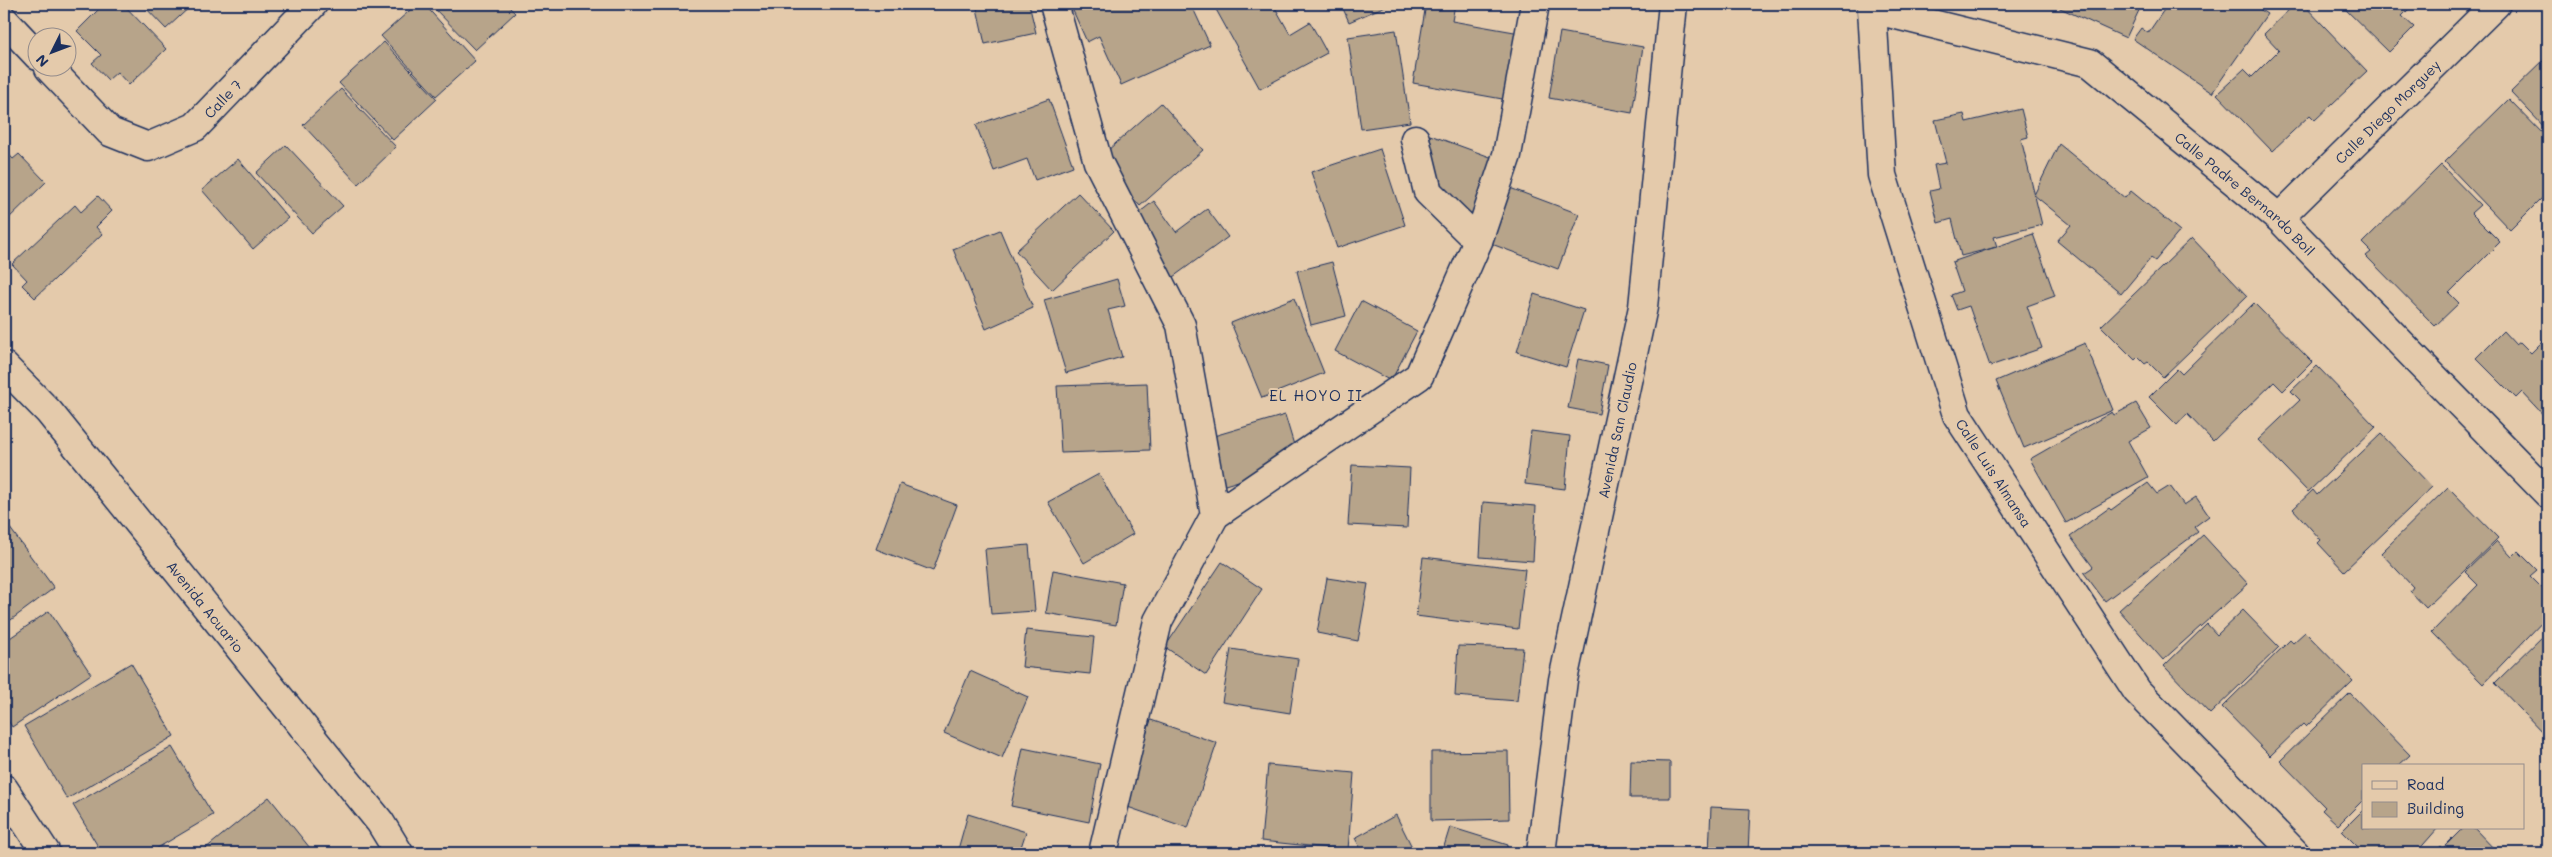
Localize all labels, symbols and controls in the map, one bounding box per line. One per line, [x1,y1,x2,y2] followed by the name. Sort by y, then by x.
[28,28,78,78] north arrow
[31,51,53,71] text: N
[2330,55,2444,167] street label: Calle Diego Morguey
[199,75,246,122] street label: Calle 7
[2171,127,2320,259] street label: Calle Padre Bernardo Boil
[1593,360,1640,500] street label: Avenida San Claudio
[1269,385,1363,405] district label: EL HOYO II
[1952,415,2036,531] street label: Calle Luis Almansa
[163,557,249,656] street label: Avenida Acuario
[2362,764,2524,830] legend
[2407,774,2444,794] text: Road
[2407,798,2464,818] text: Building

